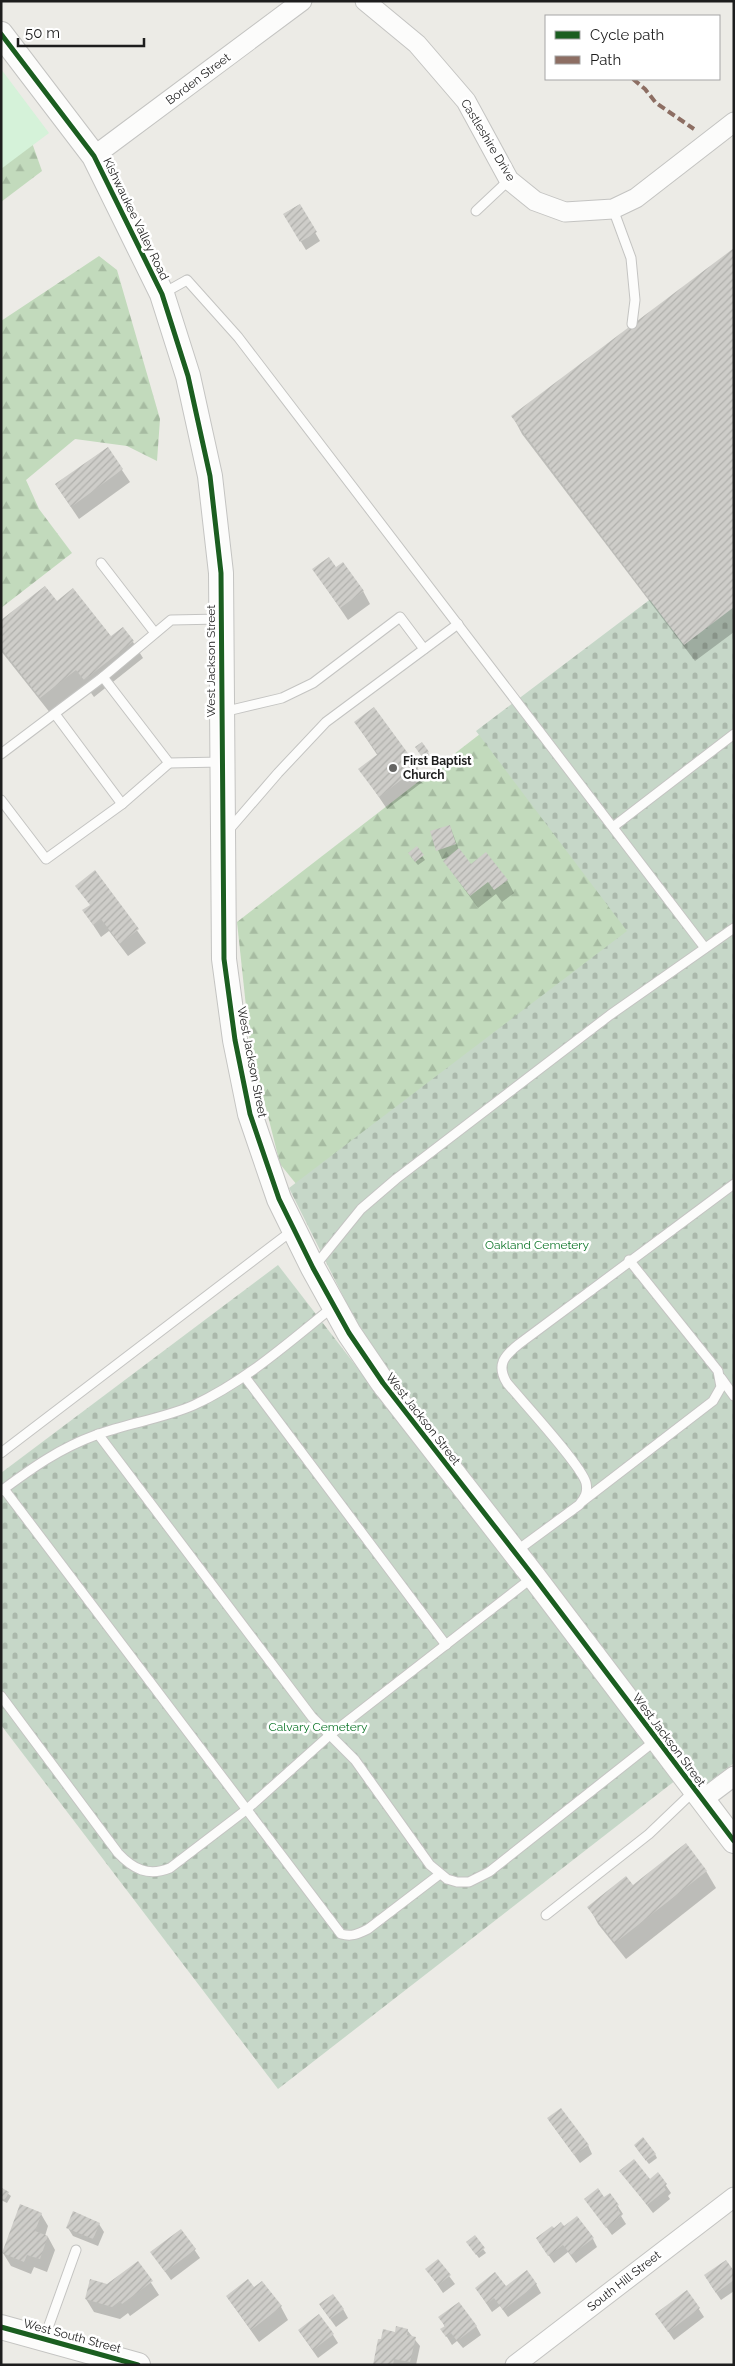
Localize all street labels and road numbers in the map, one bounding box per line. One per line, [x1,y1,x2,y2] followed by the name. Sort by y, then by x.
[163,50,233,108] street label: Borden Street
[458,97,518,183] street label: Castleshire Drive
[100,155,172,283] street label: Kishwaukee Valley Road
[204,605,218,717] street label: West Jackson Street
[234,1005,270,1119] street label: West Jackson Street
[383,1370,463,1468] street label: West Jackson Street
[629,1691,709,1789] street label: West Jackson Street
[584,2248,664,2314] street label: South Hill Street
[22,2316,122,2356] street label: West South Street

